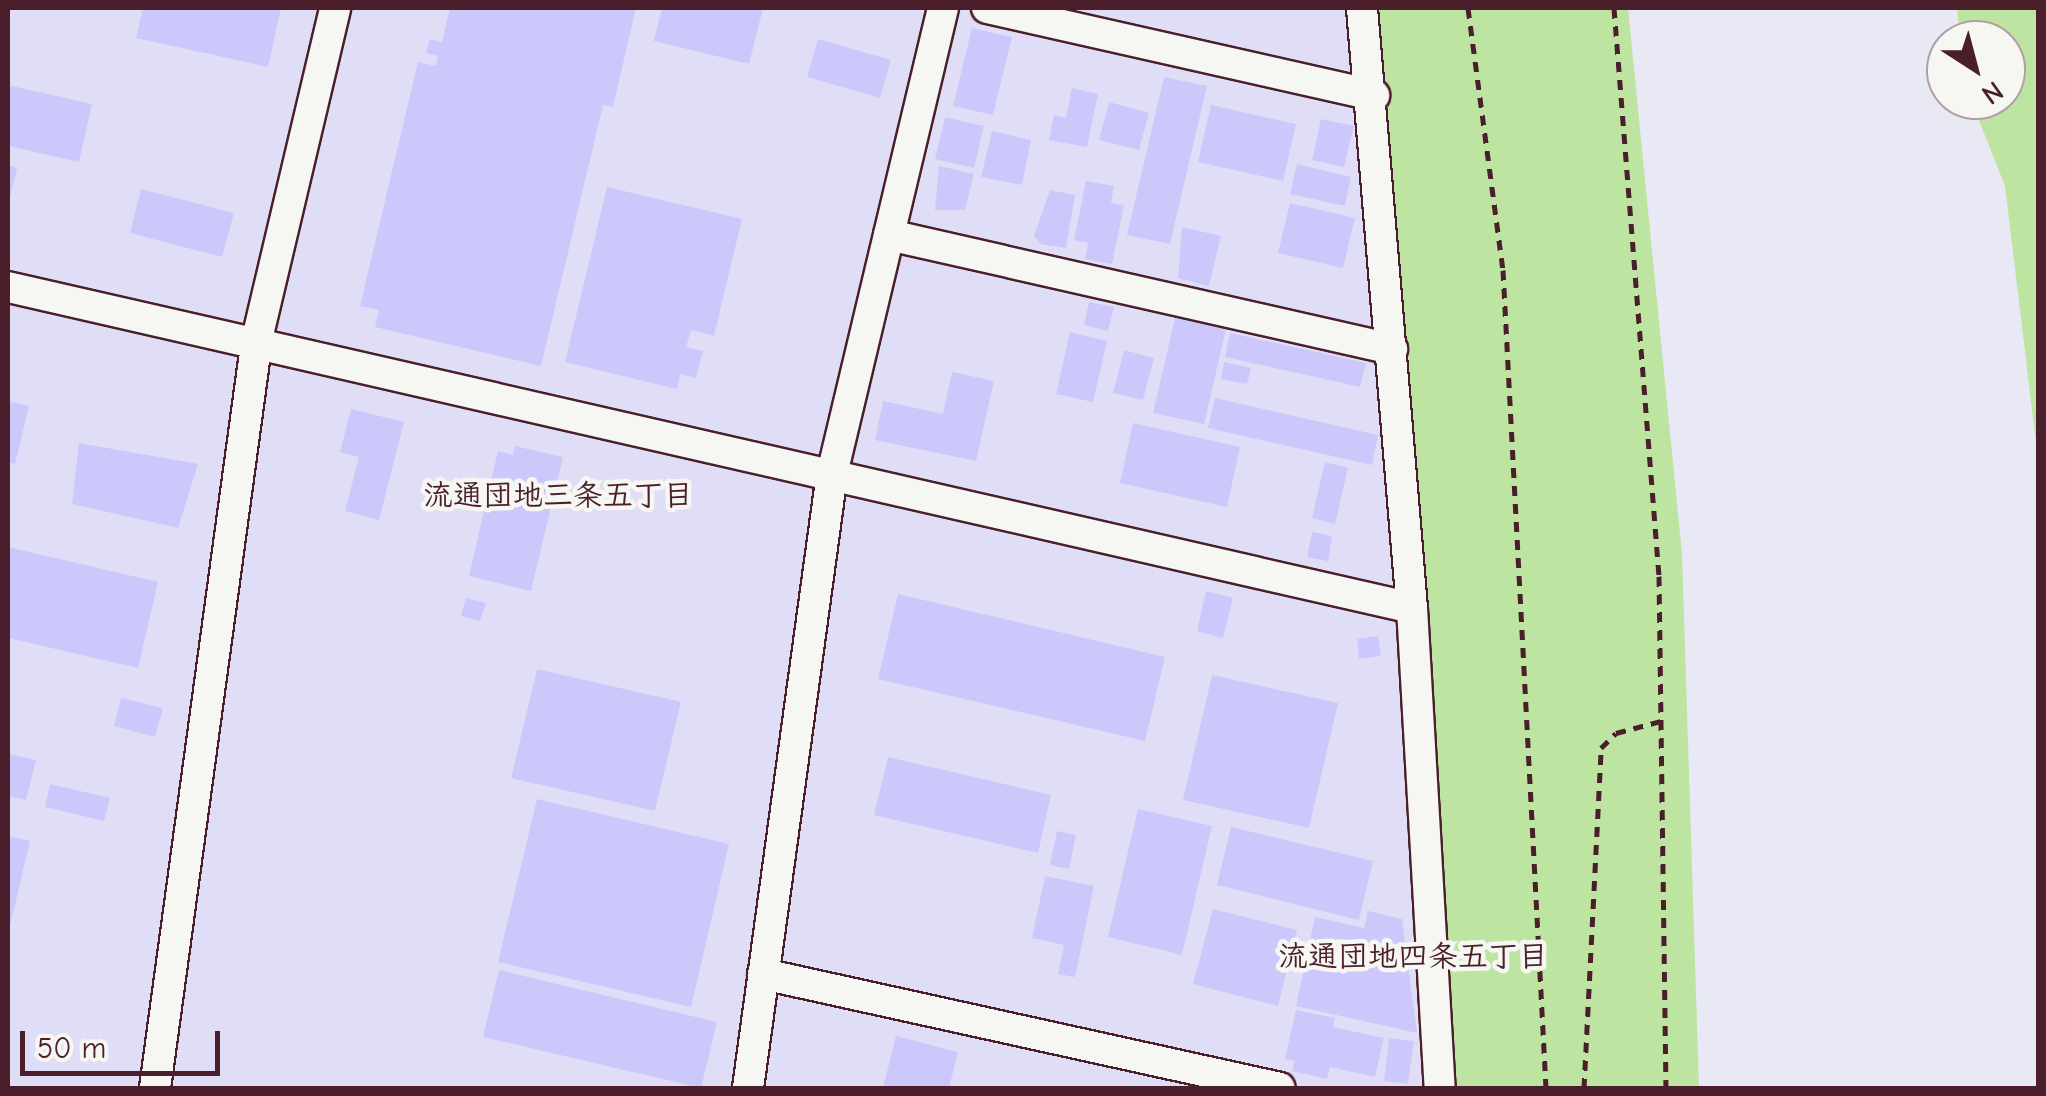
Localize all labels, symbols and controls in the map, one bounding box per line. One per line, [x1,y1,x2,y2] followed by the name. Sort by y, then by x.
[1926,20,2026,120] north arrow
[1976,74,2009,111] text: N
[423,478,693,514] district label: 流通団地三条五丁目
[1278,939,1548,975] district label: 流通団地四条五丁目
[25,1011,225,1073] scale bar
[37,1031,106,1066] text: 50 m

